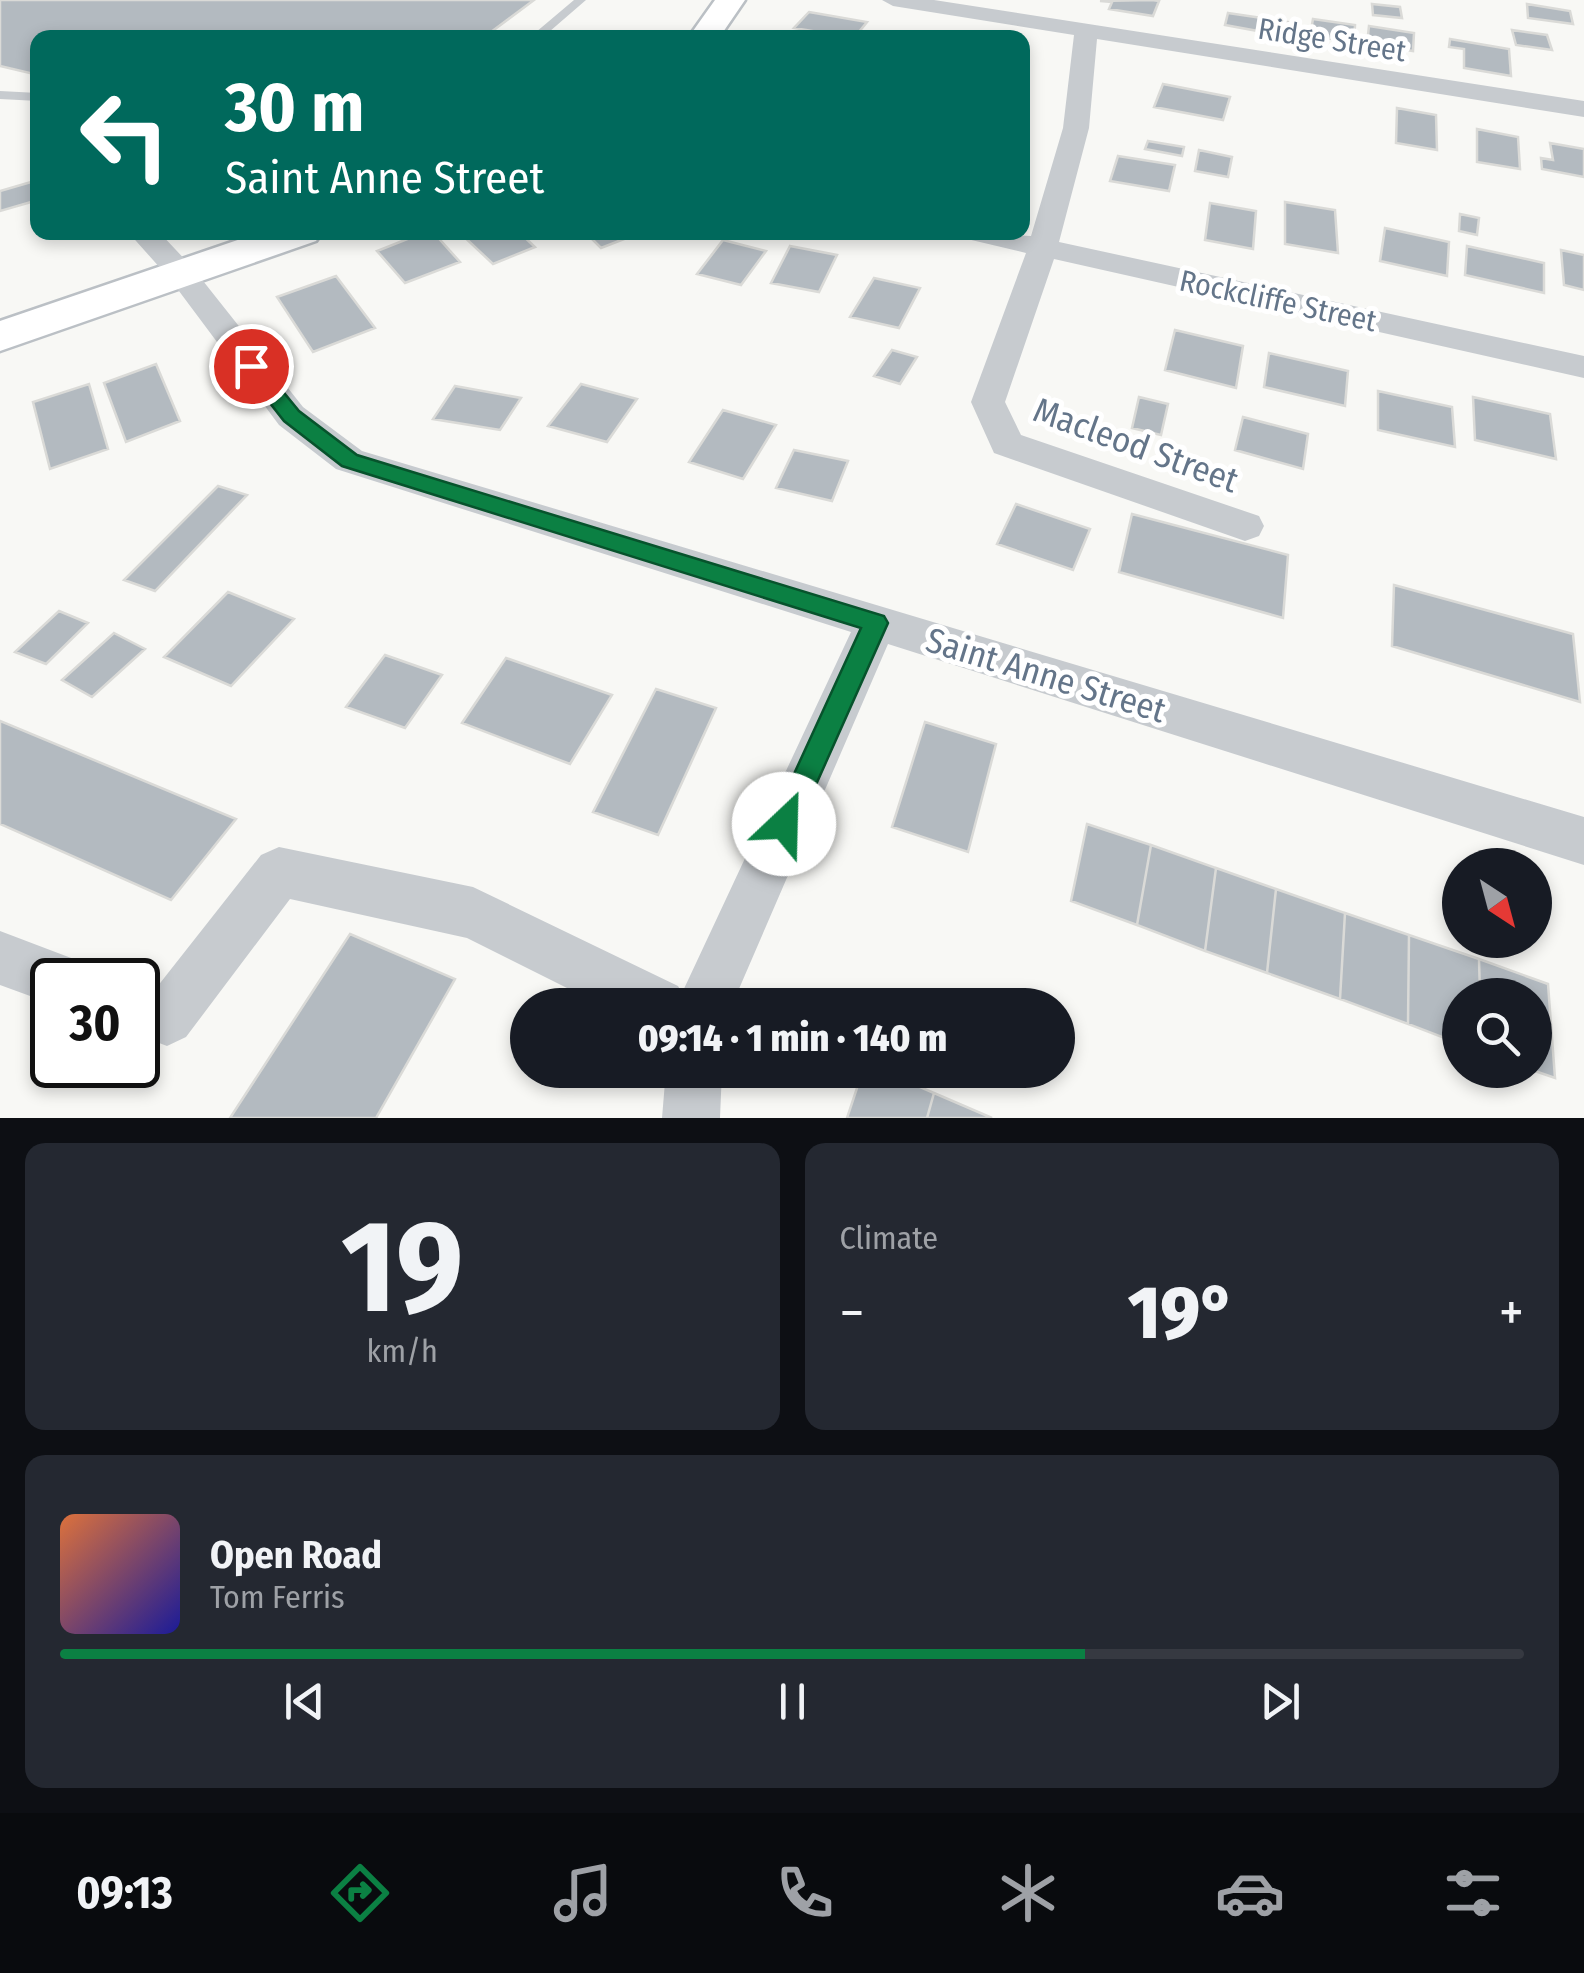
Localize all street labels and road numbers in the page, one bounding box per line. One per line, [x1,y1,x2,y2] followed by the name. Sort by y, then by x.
[1255,11,1409,69] street label: Ridge Street
[1176,263,1380,339] street label: Rockcliffe Street
[1028,389,1245,502] street label: Macleod Street
[921,619,1171,732] street label: Saint Anne Street

